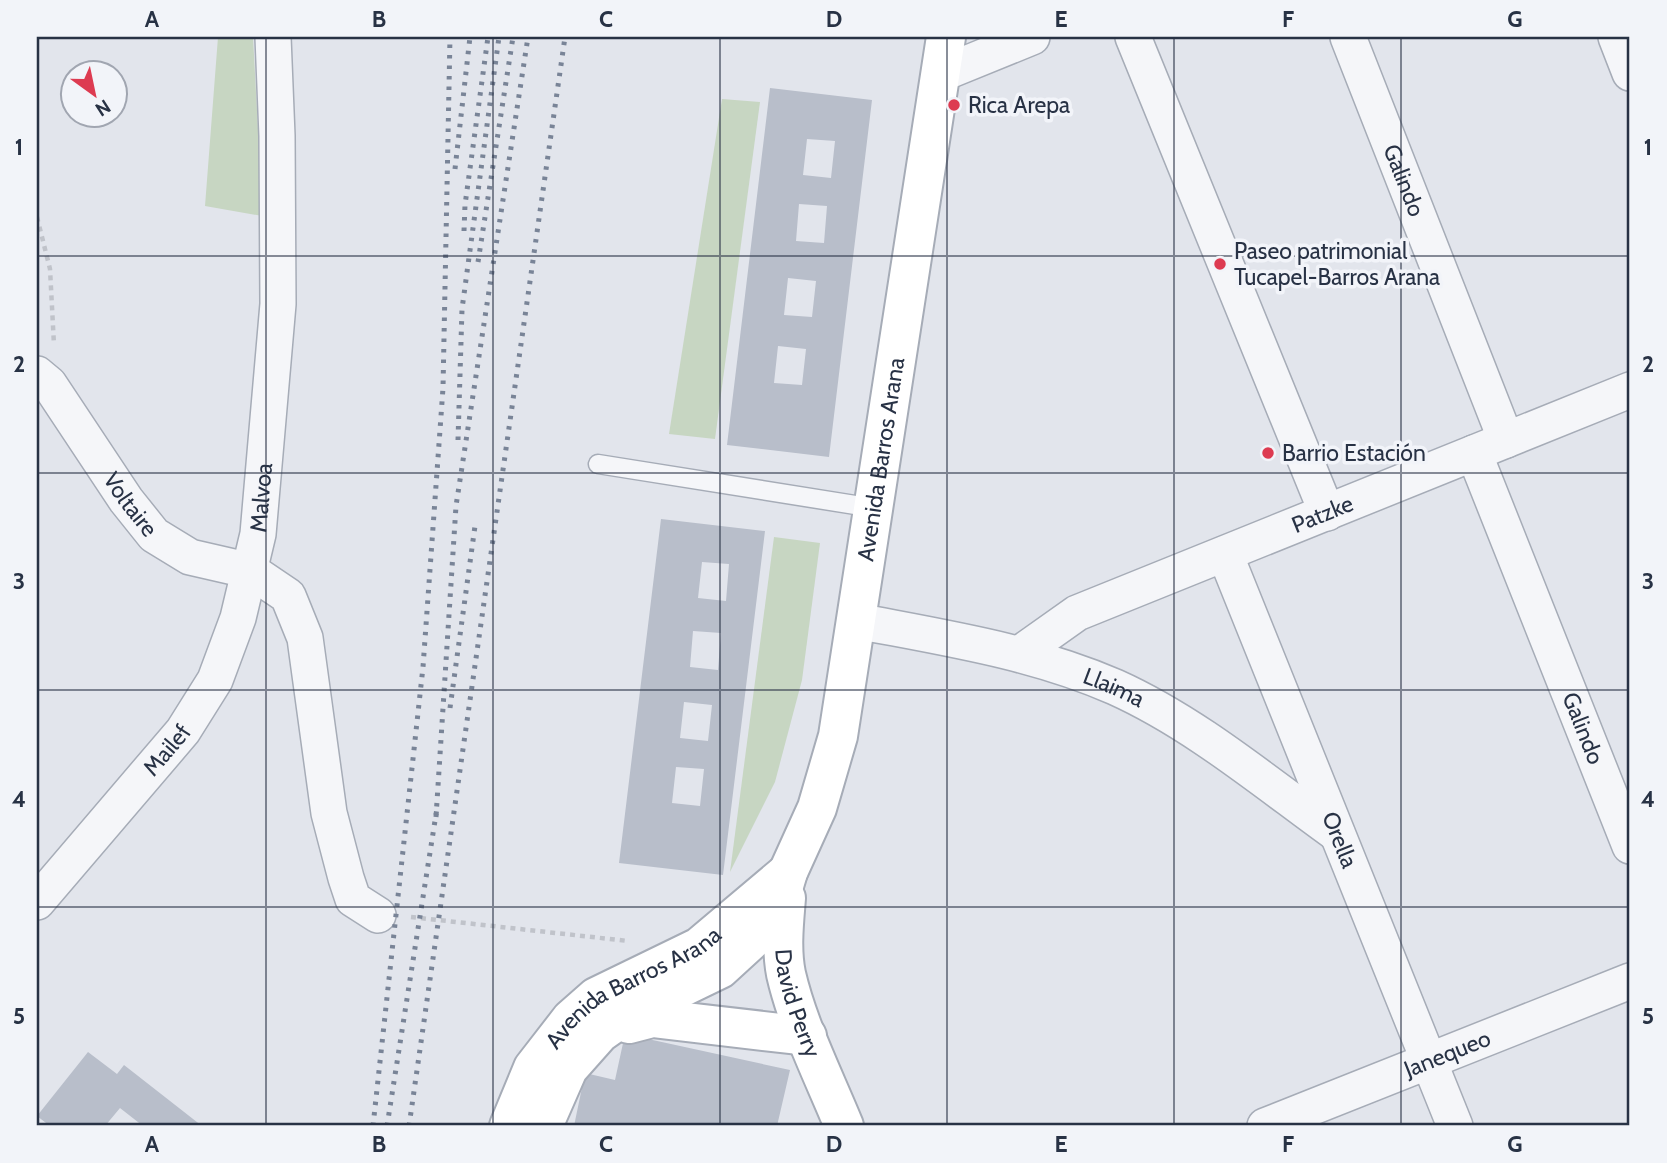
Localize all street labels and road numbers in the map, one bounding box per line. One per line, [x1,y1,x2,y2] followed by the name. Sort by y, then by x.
[1377,140,1431,220] street label: Galindo
[851,356,910,563] street label: Avenida Barros Arana
[244,462,278,534] street label: Malvoa
[98,467,164,542] street label: Voltaire
[1288,489,1357,539] street label: Patzke
[1079,662,1149,713] street label: Llaima
[1556,688,1610,768] street label: Galindo
[137,719,198,782] street label: Mailef
[1316,808,1364,872] street label: Orella
[539,921,727,1054] street label: Avenida Barros Arana
[769,948,827,1062] street label: David Perry
[1399,1024,1494,1084] street label: Janequeo

